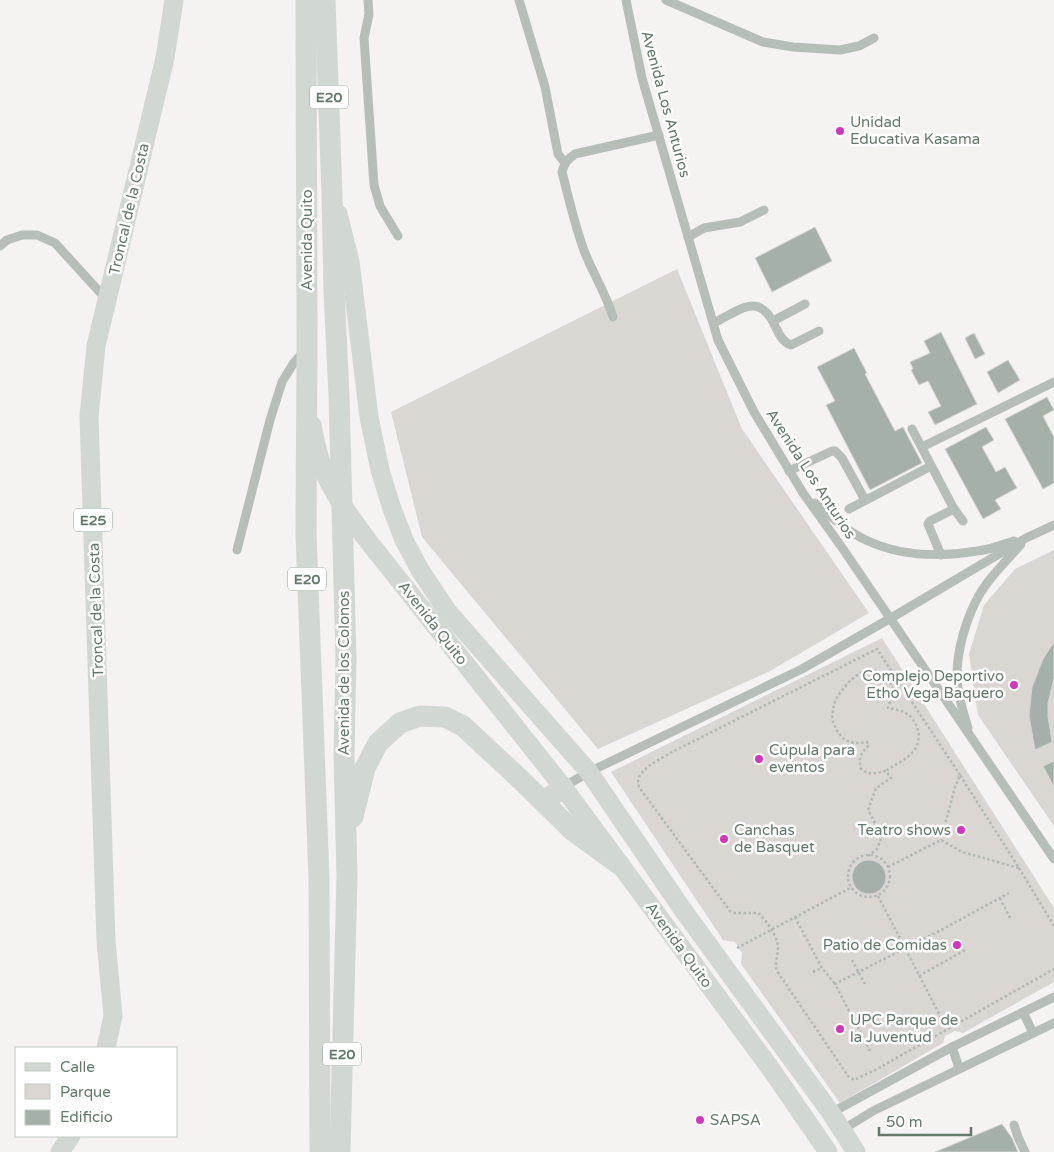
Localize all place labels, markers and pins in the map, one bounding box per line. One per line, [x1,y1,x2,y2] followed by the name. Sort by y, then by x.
[850,113,980,148] place label: Unidad Educativa Kasama
[834,125,846,137] marker: Unidad Educativa Kasama
[862,667,1004,702] place label: Complejo Deportivo Etho Vega Baquero
[1008,679,1020,691] marker: Complejo Deportivo Etho Vega Baquero
[769,741,855,776] place label: Cúpula para eventos
[753,753,765,765] marker: Cúpula para eventos
[734,821,815,856] place label: Canchas de Basquet
[857,821,951,839] place label: Teatro shows
[955,824,967,836] marker: Teatro shows
[718,833,730,845] marker: Canchas de Basquet
[823,936,947,954] place label: Patio de Comidas
[951,939,963,951] marker: Patio de Comidas
[850,1011,958,1046] place label: UPC Parque de la Juventud
[834,1023,846,1035] marker: UPC Parque de la Juventud
[710,1111,761,1129] place label: SAPSA
[694,1114,706,1126] marker: SAPSA

